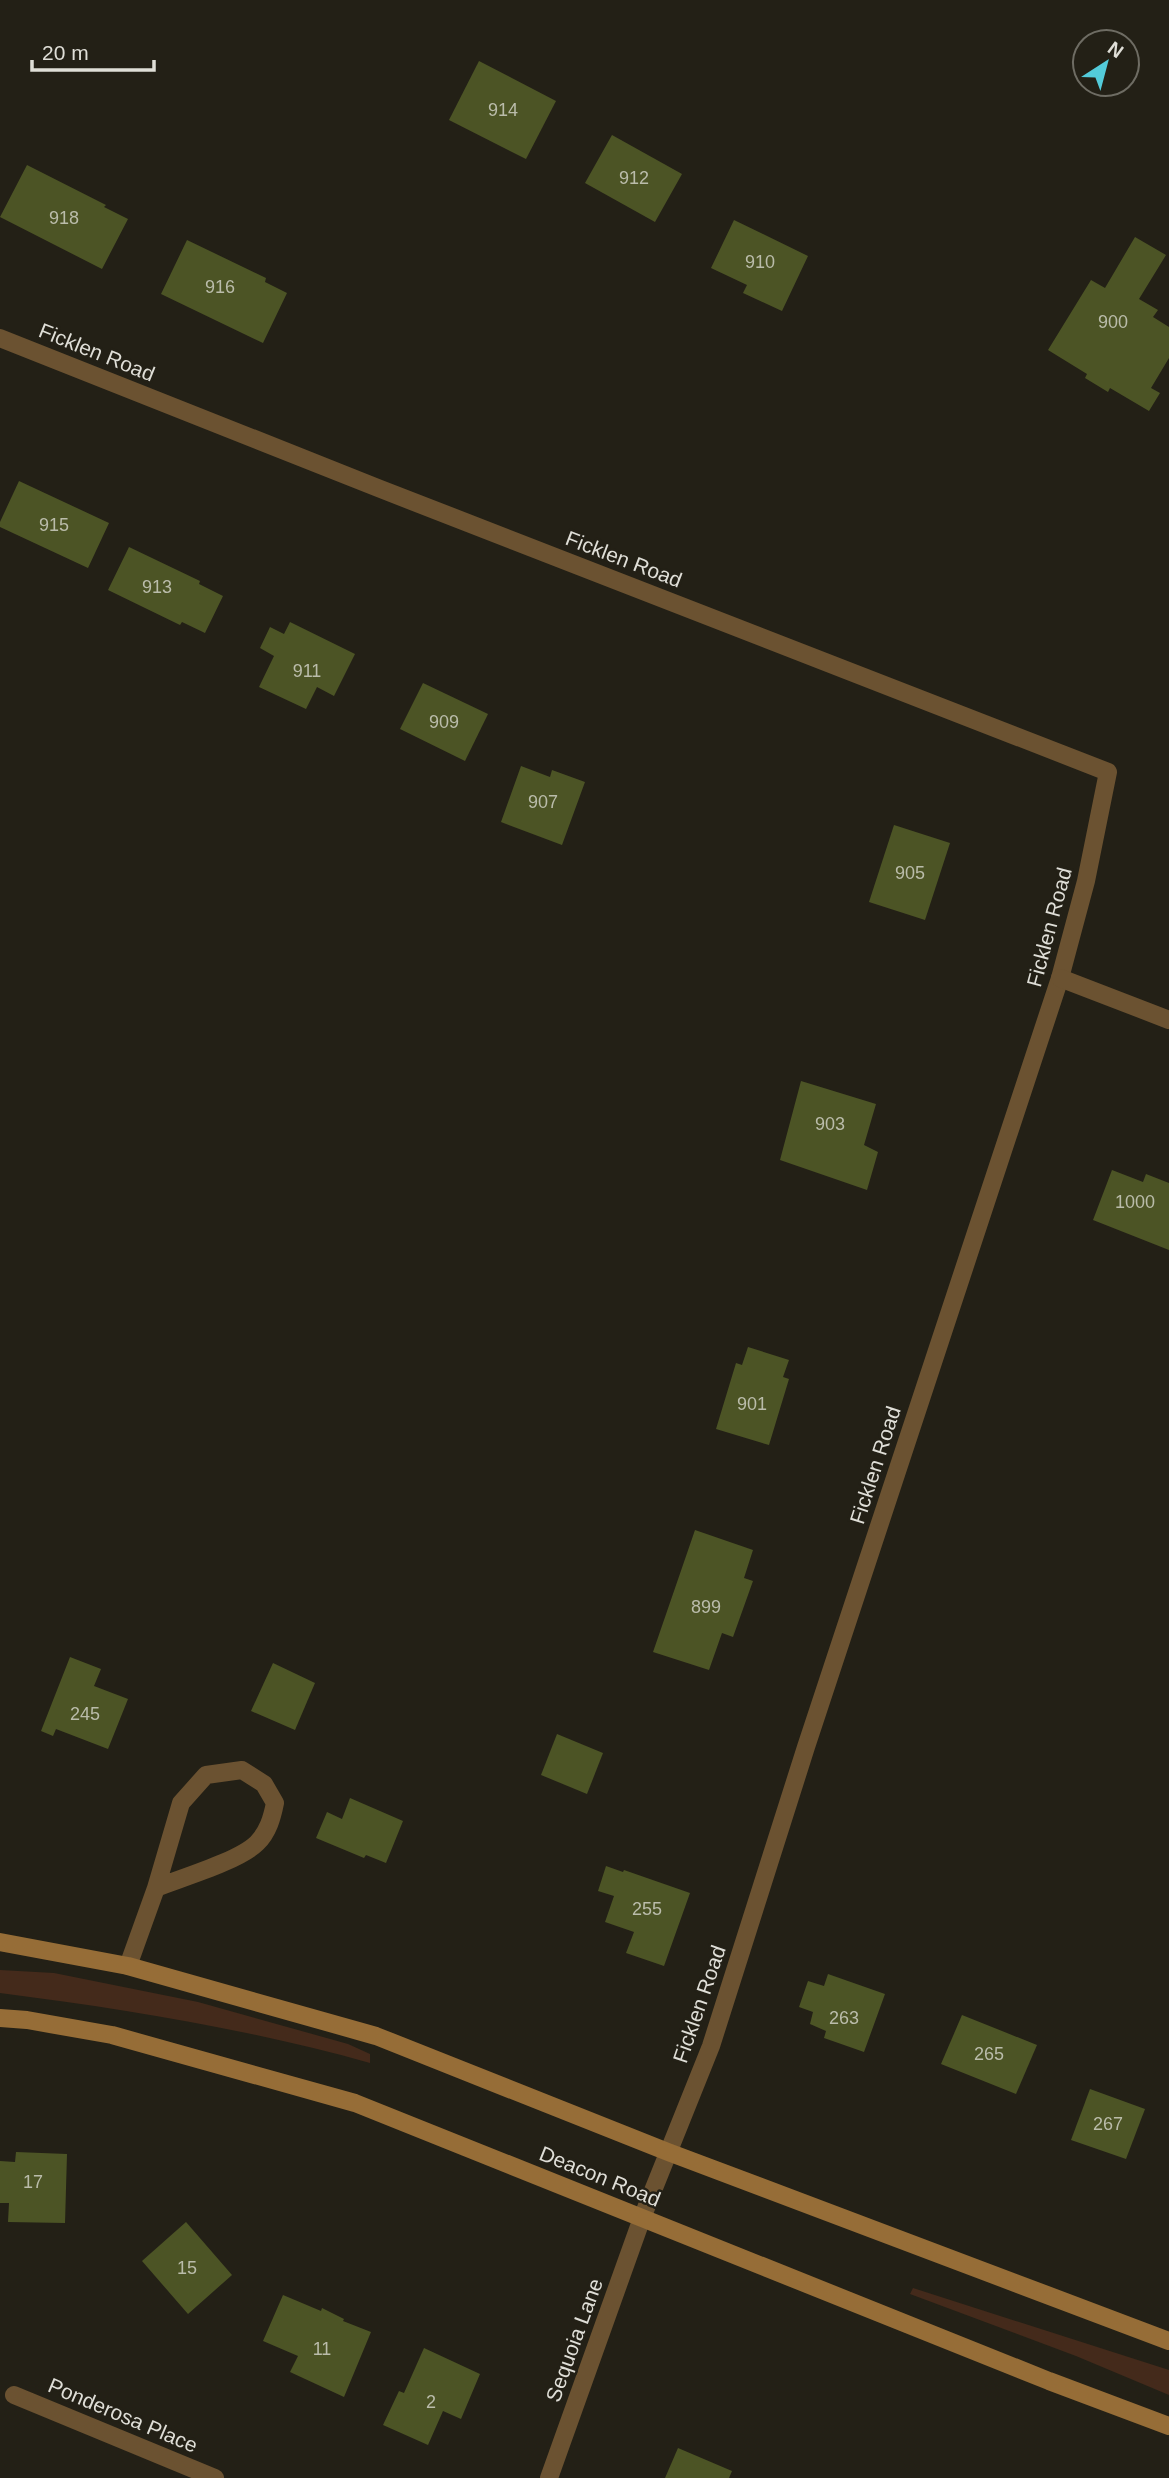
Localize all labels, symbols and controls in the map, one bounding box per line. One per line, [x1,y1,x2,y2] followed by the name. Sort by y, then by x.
[32,28,154,72] scale bar
[1071,28,1141,98] north arrow
[1104,37,1127,62] text: N
[42,41,89,64] text: 20 m
[488,100,518,120] house number: 914
[619,168,649,188] house number: 912
[49,208,79,228] house number: 918
[745,252,775,272] house number: 910
[205,277,235,297] house number: 916
[1098,312,1128,332] house number: 900
[36,318,158,386] street label: Ficklen Road
[39,515,69,535] house number: 915
[563,526,685,592] street label: Ficklen Road
[142,577,172,597] house number: 913
[293,661,321,681] house number: 911
[429,712,459,732] house number: 909
[528,792,558,812] house number: 907
[895,863,925,883] house number: 905
[1022,865,1076,989] street label: Ficklen Road
[815,1114,845,1134] house number: 903
[1115,1192,1155,1212] house number: 1000
[737,1394,767,1414] house number: 901
[845,1403,905,1527] street label: Ficklen Road
[691,1597,721,1617] house number: 899
[70,1704,100,1724] house number: 245
[632,1899,662,1919] house number: 255
[668,1942,730,2066] street label: Ficklen Road
[829,2008,859,2028] house number: 263
[974,2044,1004,2064] house number: 265
[1093,2114,1123,2134] house number: 267
[536,2141,664,2211] street label: Deacon Road
[23,2172,43,2192] house number: 17
[177,2258,197,2278] house number: 15
[541,2275,607,2405] street label: Sequoia Lane
[313,2339,331,2359] house number: 11
[45,2373,201,2457] street label: Ponderosa Place
[426,2392,436,2412] house number: 2

